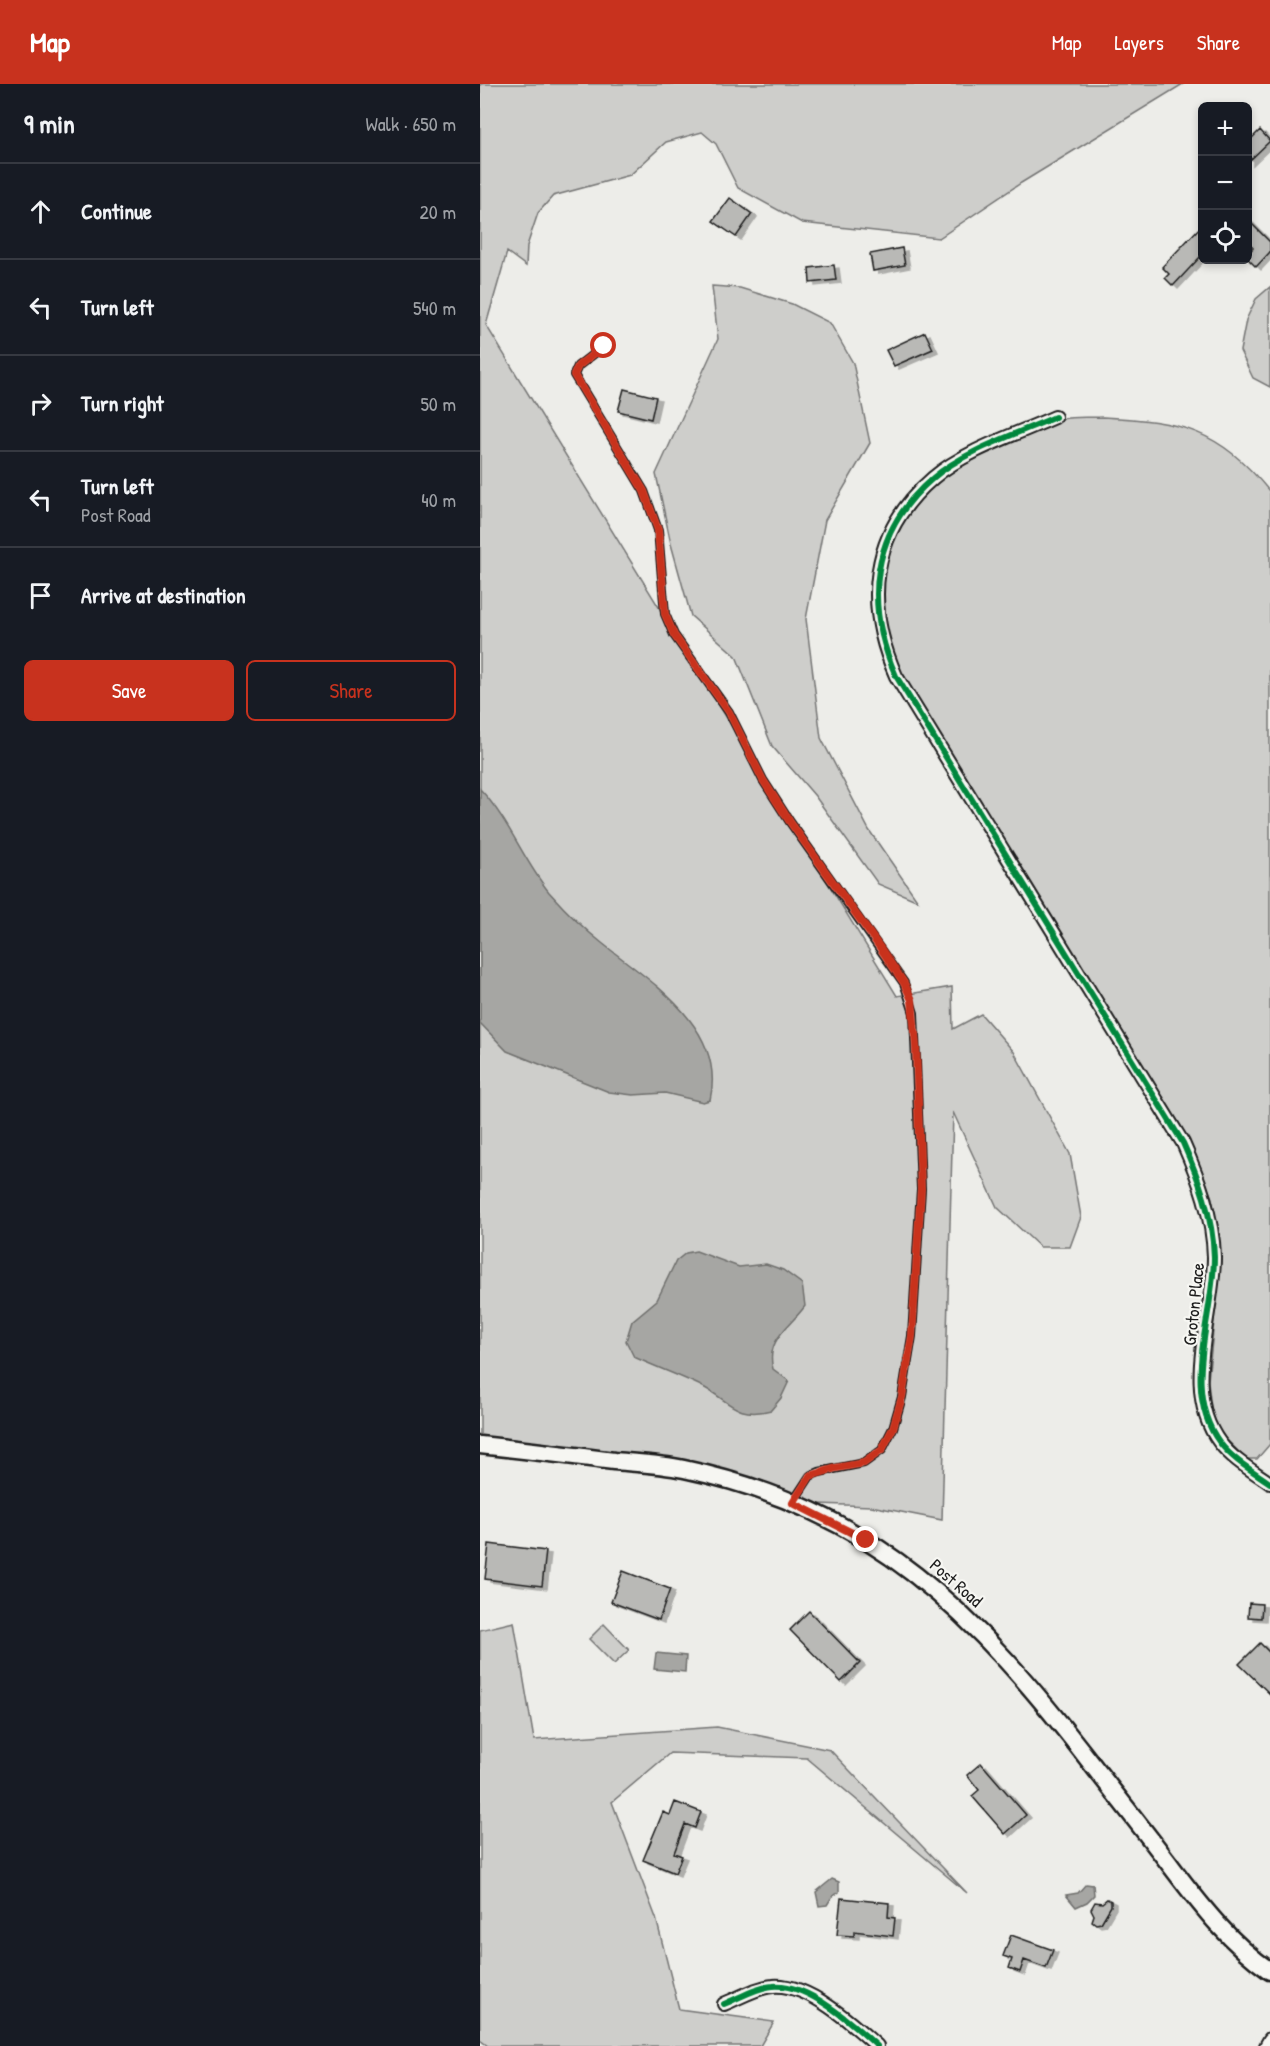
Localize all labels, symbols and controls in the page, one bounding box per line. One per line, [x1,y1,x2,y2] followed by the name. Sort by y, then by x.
[30,23,70,61] text: Map
[1052,28,1081,57] text: Map
[1114,28,1164,57] text: Layers
[1197,28,1240,57] text: Share
[1198,102,1252,264] map controls
[1198,102,1252,156] button: +
[24,106,75,141] text: 9 min
[365,110,456,137] text: Walk · 650 m
[1198,156,1252,210] button: −
[24,195,57,228] icon: ahead
[81,196,152,226] text: Continue
[419,198,456,225] text: 20 m
[1198,210,1252,264] button: locate
[24,291,57,324] icon: left
[81,292,154,322] text: Turn left
[413,294,456,321] text: 540 m
[590,332,616,358] route start
[24,387,57,420] icon: right
[81,388,164,418] text: Turn right
[420,390,456,417] text: 50 m
[81,471,154,501] text: Turn left
[24,483,57,516] icon: left
[421,486,456,513] text: 40 m
[81,501,151,528] text: Post Road
[24,579,57,612] icon: arrive
[81,580,246,610] text: Arrive at destination
[24,660,234,721] button: Save
[246,660,456,721] button: Share
[1177,1261,1210,1347] street label: Groton Place
[852,1526,878,1552] route end
[924,1553,988,1613] street label: Post Road

